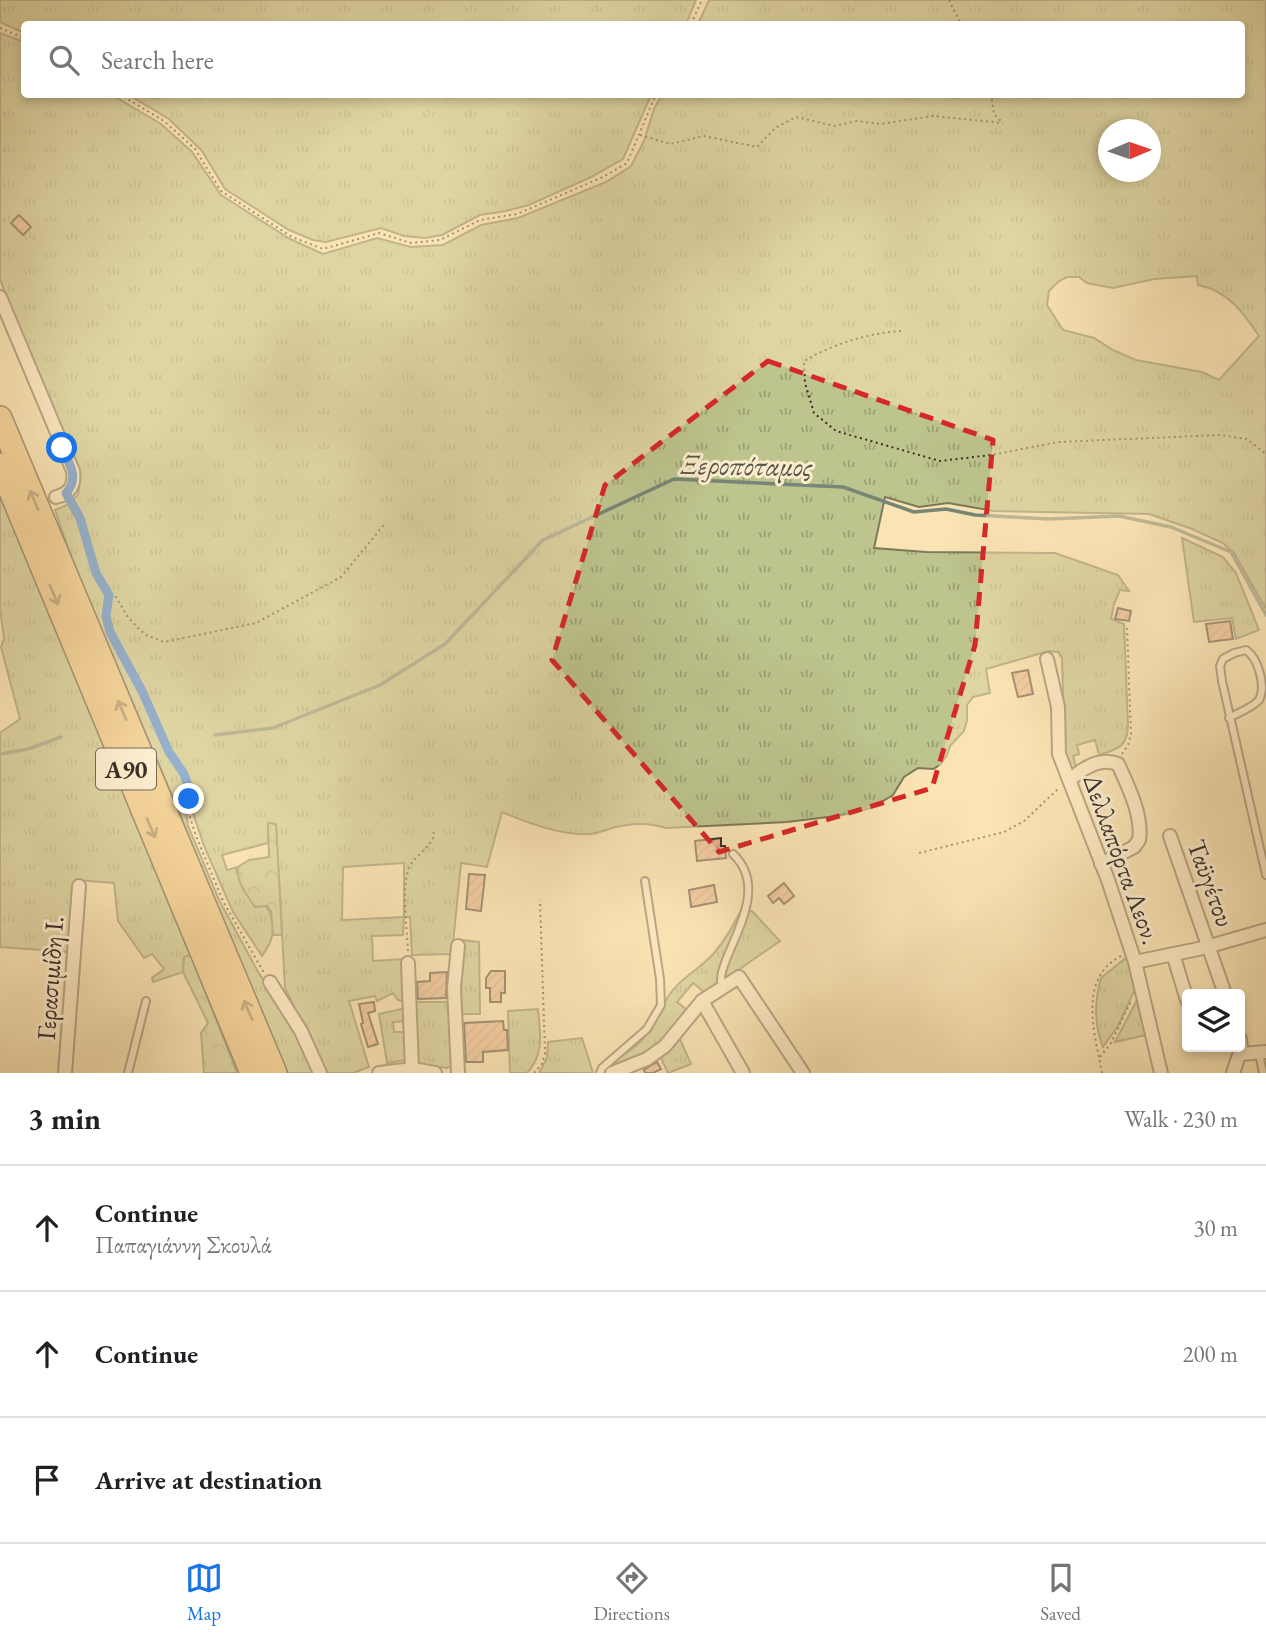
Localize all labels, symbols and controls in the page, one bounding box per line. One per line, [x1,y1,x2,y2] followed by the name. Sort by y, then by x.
[21,21,1245,98] search box
[45,41,83,79] icon: search
[101,43,214,77] text: Search here
[1098,119,1161,182] north arrow
[46,432,77,463] route start
[680,446,813,484] water label: Ξεροπόταμος
[27,490,40,511] one-way arrow
[49,584,62,606] one-way arrow
[115,700,128,721] one-way arrow
[96,748,156,790] road number: Α90
[1075,769,1169,949] street label: Δελλαπόρτα Λεον.
[173,783,204,814] route end
[145,817,158,839] one-way arrow
[1180,835,1242,931] street label: Ταϋγέτου
[29,915,71,1041] street label: Γερασιμίδη Ι.
[1182,989,1245,1052] map controls
[1182,989,1245,1052] button: layers
[241,1000,254,1021] one-way arrow
[28,1099,101,1138] text: 3 min
[1124,1104,1238,1134] text: Walk · 230 m
[95,1196,198,1230] text: Continue
[28,1209,66,1247] icon: ahead
[1193,1213,1238,1243] text: 30 m
[95,1230,271,1260] text: Παπαγιάννη Σκουλά
[28,1335,66,1373] icon: ahead
[95,1337,198,1371] text: Continue
[1182,1339,1238,1369] text: 200 m
[28,1461,66,1499] icon: arrive
[95,1463,322,1497] text: Arrive at destination
[185,1559,223,1626] tab: Map
[593,1559,670,1626] tab: Directions
[1040,1559,1081,1626] tab: Saved

